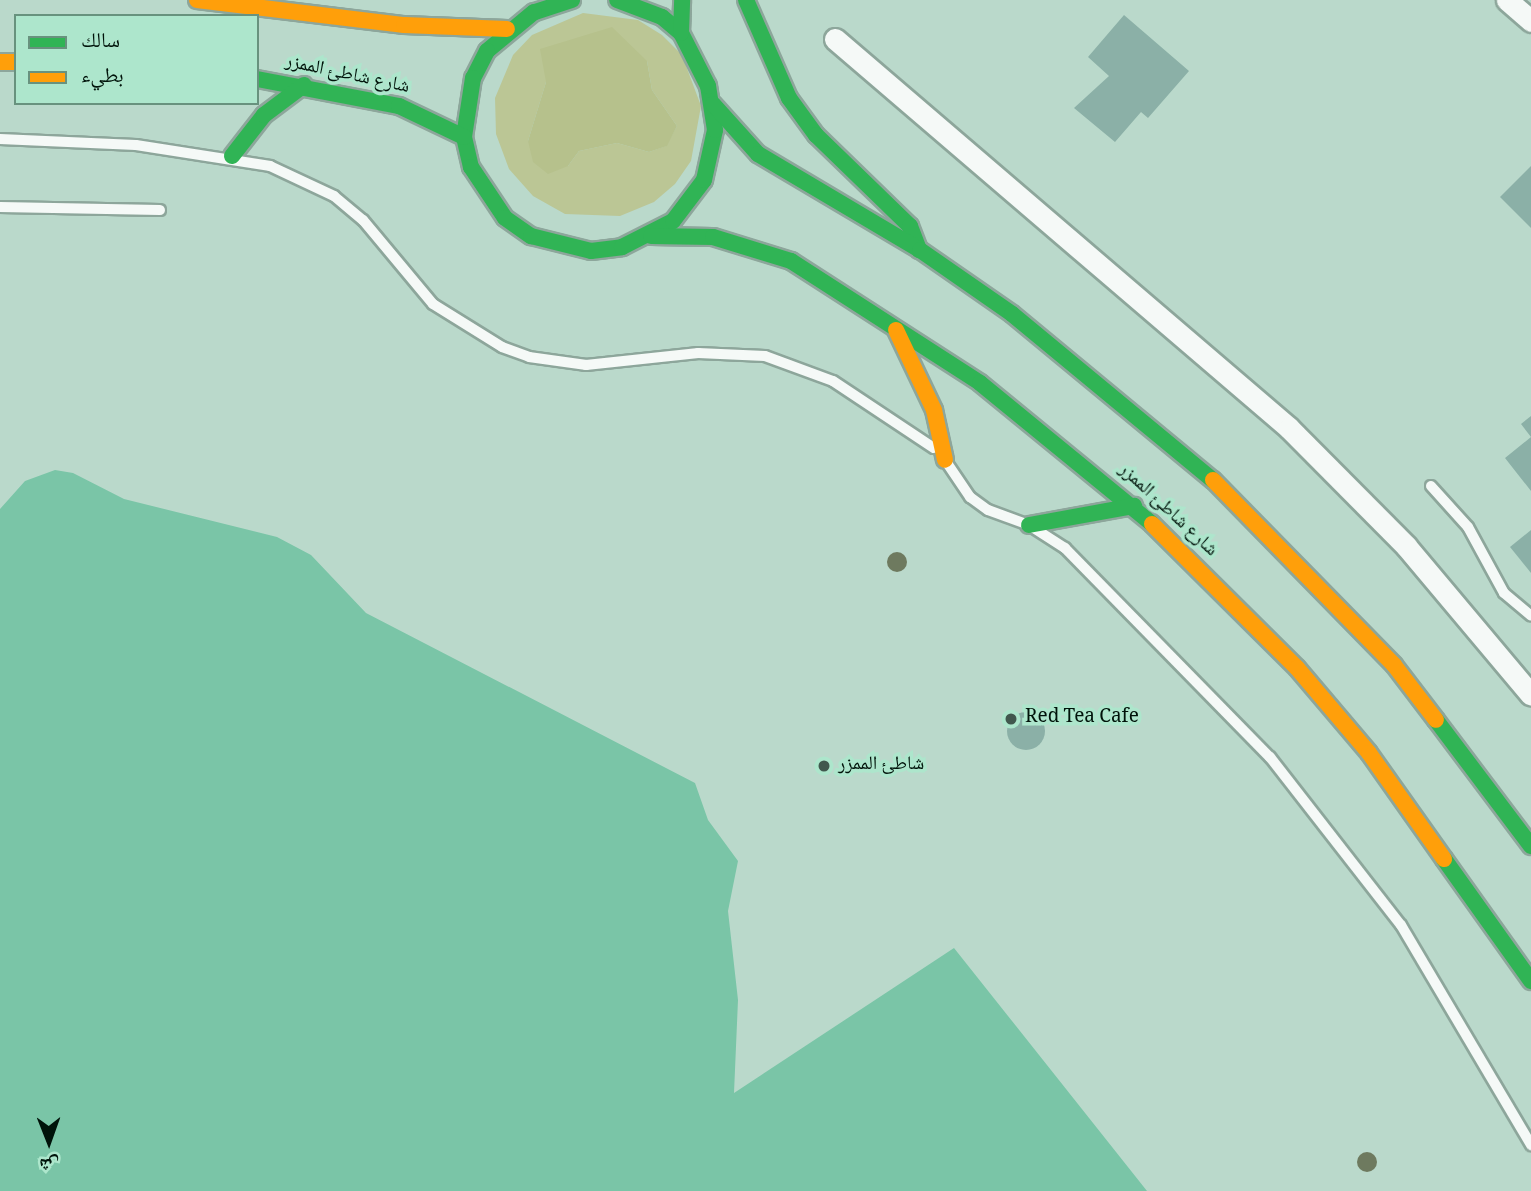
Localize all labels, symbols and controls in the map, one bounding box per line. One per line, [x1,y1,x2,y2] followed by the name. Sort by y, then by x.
[14,14,259,105] legend
[81,25,120,60] text: سالك
[283,52,411,100] street label: شارع شاطئ الممزر
[81,60,124,95] text: بطيء
[1113,459,1221,563] street label: شارع شاطئ الممزر
[1025,708,1139,730] place label: Red Tea Cafe
[1003,711,1019,727] marker: Red Tea Cafe
[838,755,924,777] place label: شاطئ الممزر
[816,758,832,774] marker: شاطئ الممزر
[14,1107,84,1177] north arrow
[39,1147,60,1179] text: ش

